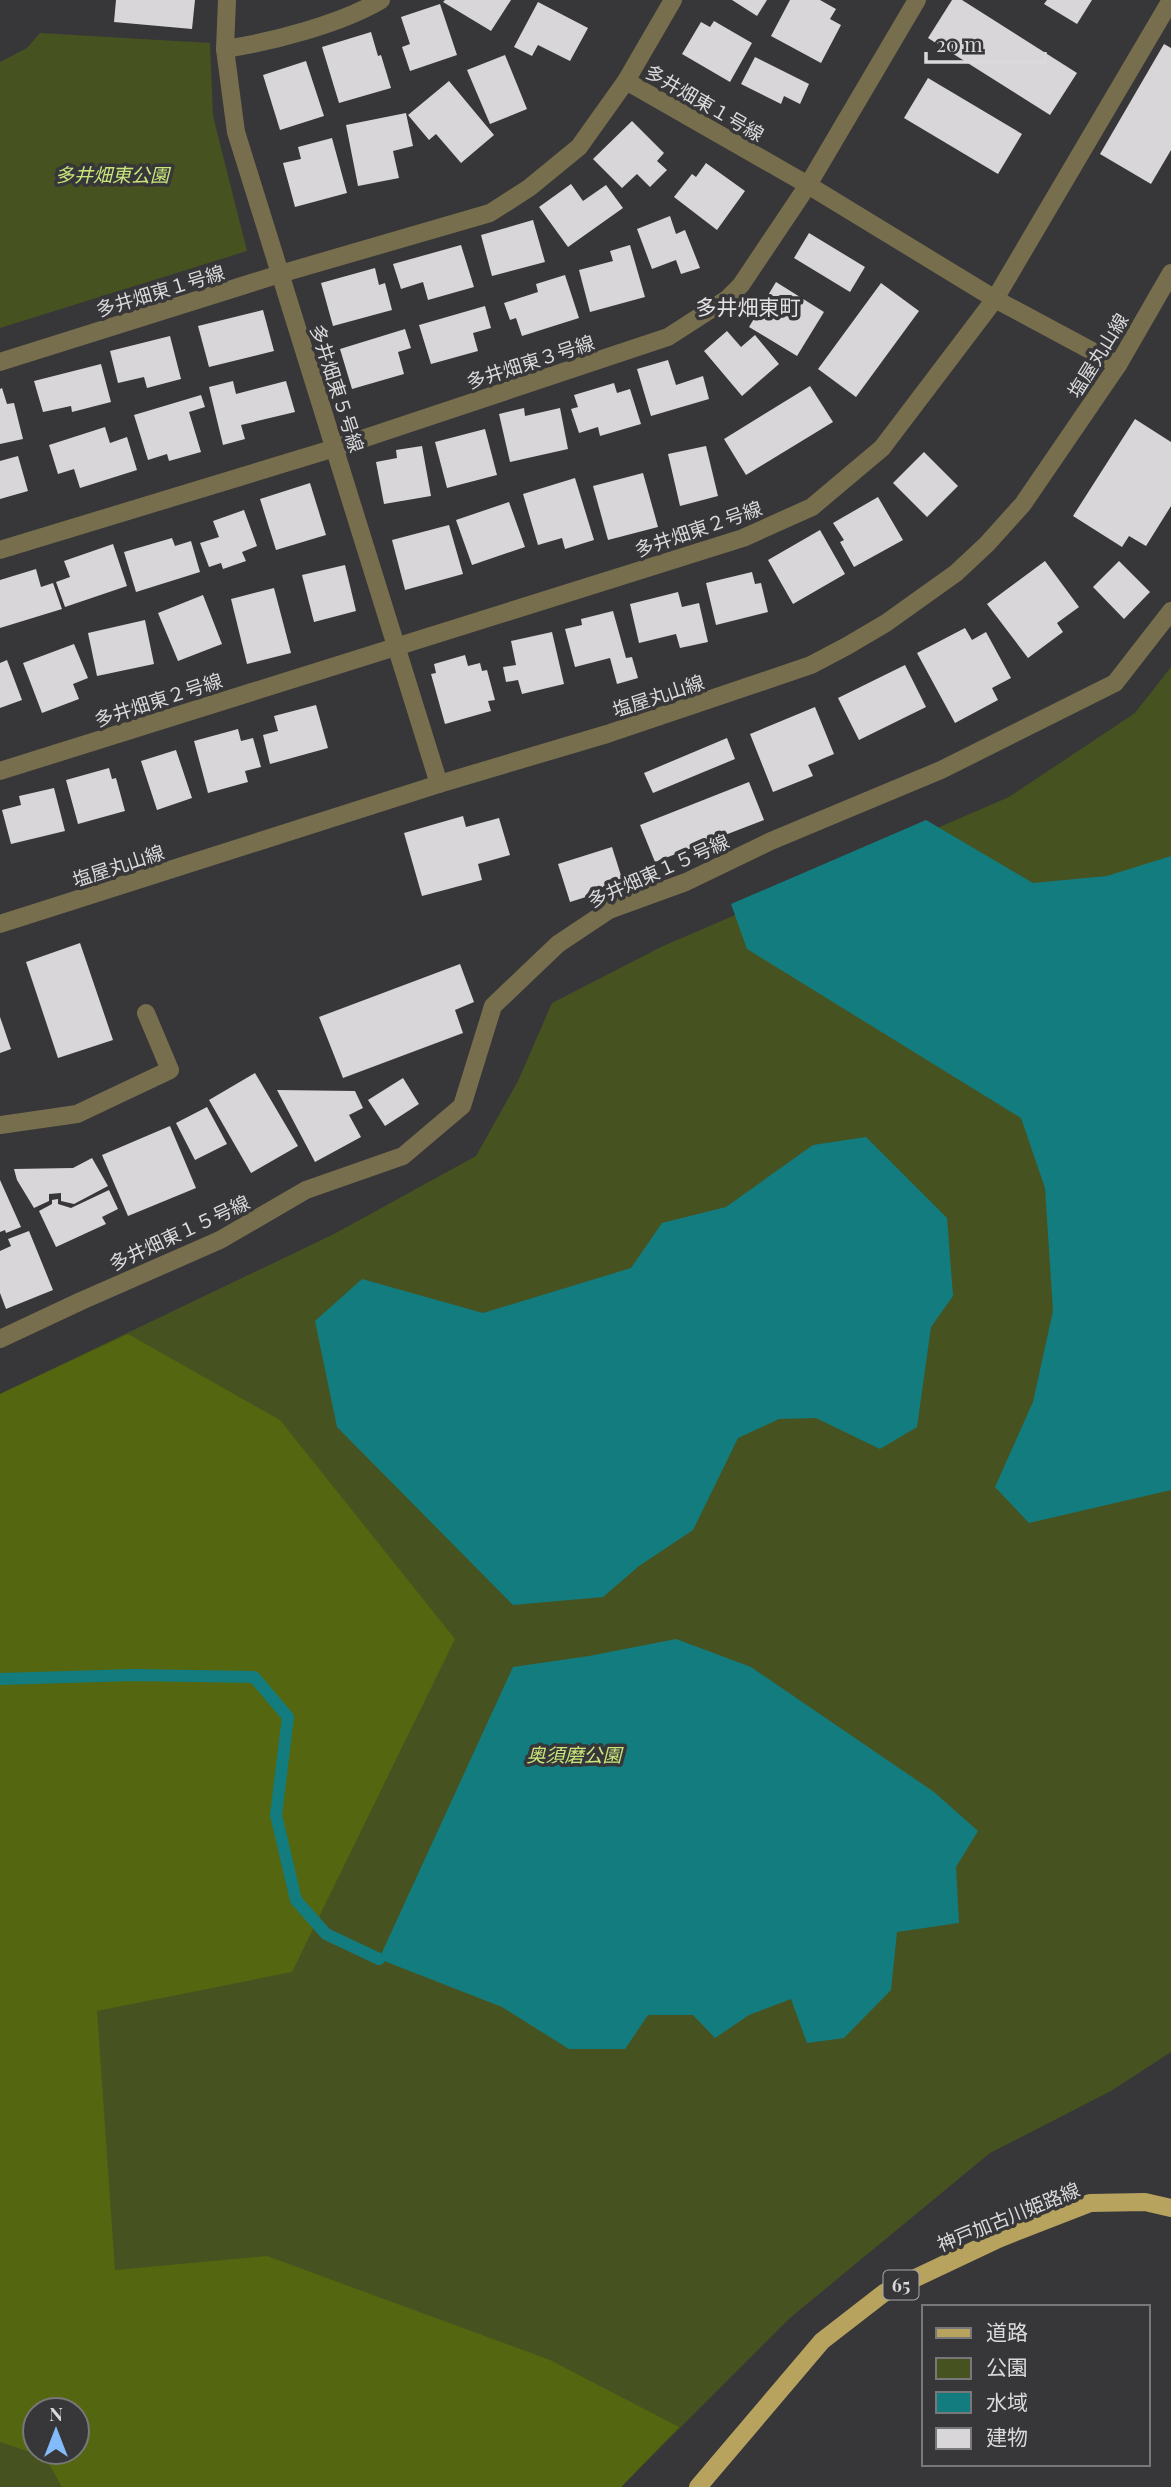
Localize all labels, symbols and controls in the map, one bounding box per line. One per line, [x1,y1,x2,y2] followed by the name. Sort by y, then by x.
[926,21,1045,65] scale bar
[936,29,983,57] text: 20 m
[641,57,769,147] street label: 多井畑東１号線
[55,161,172,187] park label: 多井畑東公園
[93,258,227,322] street label: 多井畑東１号線
[696,292,801,320] district label: 多井畑東町
[1061,308,1133,402] street label: 塩屋丸山線
[305,321,371,455] street label: 多井畑東５号線
[463,328,597,394] street label: 多井畑東３号線
[631,494,765,562] street label: 多井畑東２号線
[91,666,225,732] street label: 多井畑東２号線
[609,668,707,722] street label: 塩屋丸山線
[583,827,733,913] street label: 多井畑東１５号線
[69,838,167,892] street label: 塩屋丸山線
[105,1188,253,1276] street label: 多井畑東１５号線
[526,1741,624,1767] park label: 奥須磨公園
[933,2175,1083,2257] street label: 神戸加古川姫路線
[884,2270,918,2300] road number: 65
[922,2305,1150,2466] legend
[986,2317,1028,2345] text: 道路
[986,2352,1028,2380] text: 公園
[986,2387,1028,2415] text: 水域
[21,2396,91,2466] north arrow
[49,2400,63,2426] text: N
[986,2422,1028,2450] text: 建物

